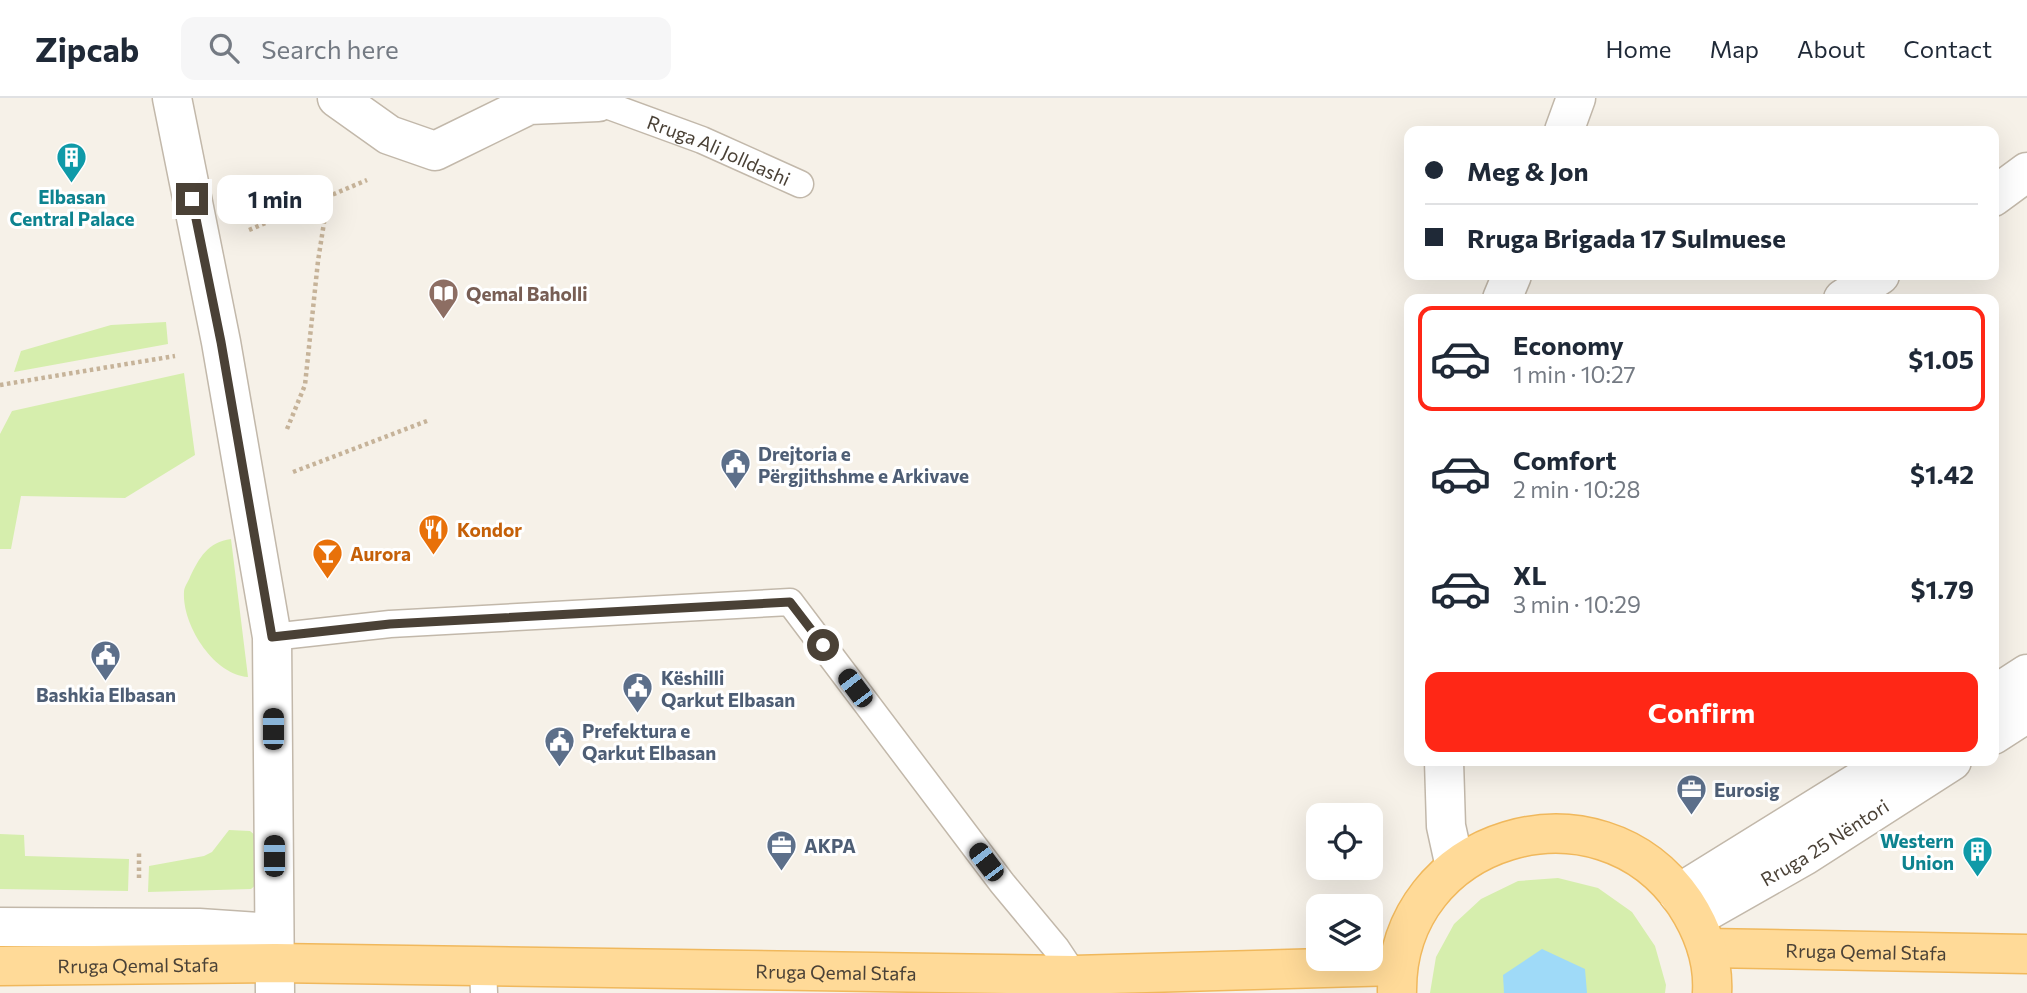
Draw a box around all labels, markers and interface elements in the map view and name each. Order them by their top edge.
search box [181,17,671,80]
text: Zipcab [35,28,139,69]
icon: search [205,29,243,67]
text: Search here [261,33,399,64]
text: Home [1606,34,1672,63]
text: Map [1710,34,1759,63]
text: About [1797,34,1865,63]
text: Contact [1903,34,1992,63]
street label: Rruga Ali Jolldashi [644,110,794,190]
building icon: Elbasan Central Palace [55,140,89,184]
text: Meg & Jon [1467,155,1589,186]
callout: 1 min [216,174,332,224]
route end [176,183,208,215]
place label: Elbasan Central Palace [9,185,135,230]
text: 1 min [248,185,302,213]
text: Rruga Brigada 17 Sulmuese [1467,222,1786,253]
library icon: Qemal Baholli [426,276,460,320]
place label: Qemal Baholli [466,282,587,305]
icon: car [1429,327,1492,390]
text: Economy [1513,329,1624,360]
text: $1.05 [1908,343,1974,374]
text: 1 min · 10:27 [1513,360,1636,388]
place label: Drejtoria e Përgjithshme e Arkivave [758,442,969,487]
icon: car [1429,442,1492,505]
text: Comfort [1513,444,1616,475]
public building icon: Drejtoria e Përgjithshme e Arkivave [718,447,752,491]
text: $1.42 [1910,458,1974,489]
text: 2 min · 10:28 [1513,475,1640,503]
restaurant icon: Kondor [417,512,451,556]
place label: Kondor [457,518,522,541]
bar icon: Aurora [310,536,344,580]
place label: Aurora [350,542,411,565]
icon: car [1429,557,1492,620]
text: XL [1513,559,1547,590]
text: $1.79 [1911,573,1974,604]
text: 3 min · 10:29 [1513,590,1641,618]
route start [807,629,839,661]
public building icon: Bashkia Elbasan [89,638,123,682]
car [834,665,877,711]
place label: Këshilli Qarkut Elbasan [661,666,795,711]
public building icon: Këshilli Qarkut Elbasan [621,671,655,715]
button: Confirm [1425,672,1978,752]
place label: Bashkia Elbasan [36,683,176,706]
car [263,708,284,750]
place label: Prefektura e Qarkut Elbasan [582,719,716,764]
public building icon: Prefektura e Qarkut Elbasan [542,724,576,768]
office icon: Eurosig [1674,772,1708,816]
place label: Eurosig [1714,778,1780,801]
street label: Rruga 25 Nëntori [1756,793,1893,890]
map controls [1306,803,1383,971]
button: locate [1306,803,1383,880]
office icon: AKPA [764,828,798,872]
place label: Western Union [1880,829,1954,874]
place label: AKPA [804,834,856,857]
building icon: Western Union [1960,834,1994,878]
car [264,835,285,877]
car [965,839,1008,885]
button: layers [1306,894,1383,971]
street label: Rruga Qemal Stafa [1785,938,1947,964]
street label: Rruga Qemal Stafa [57,952,219,977]
street label: Rruga Qemal Stafa [755,959,917,984]

